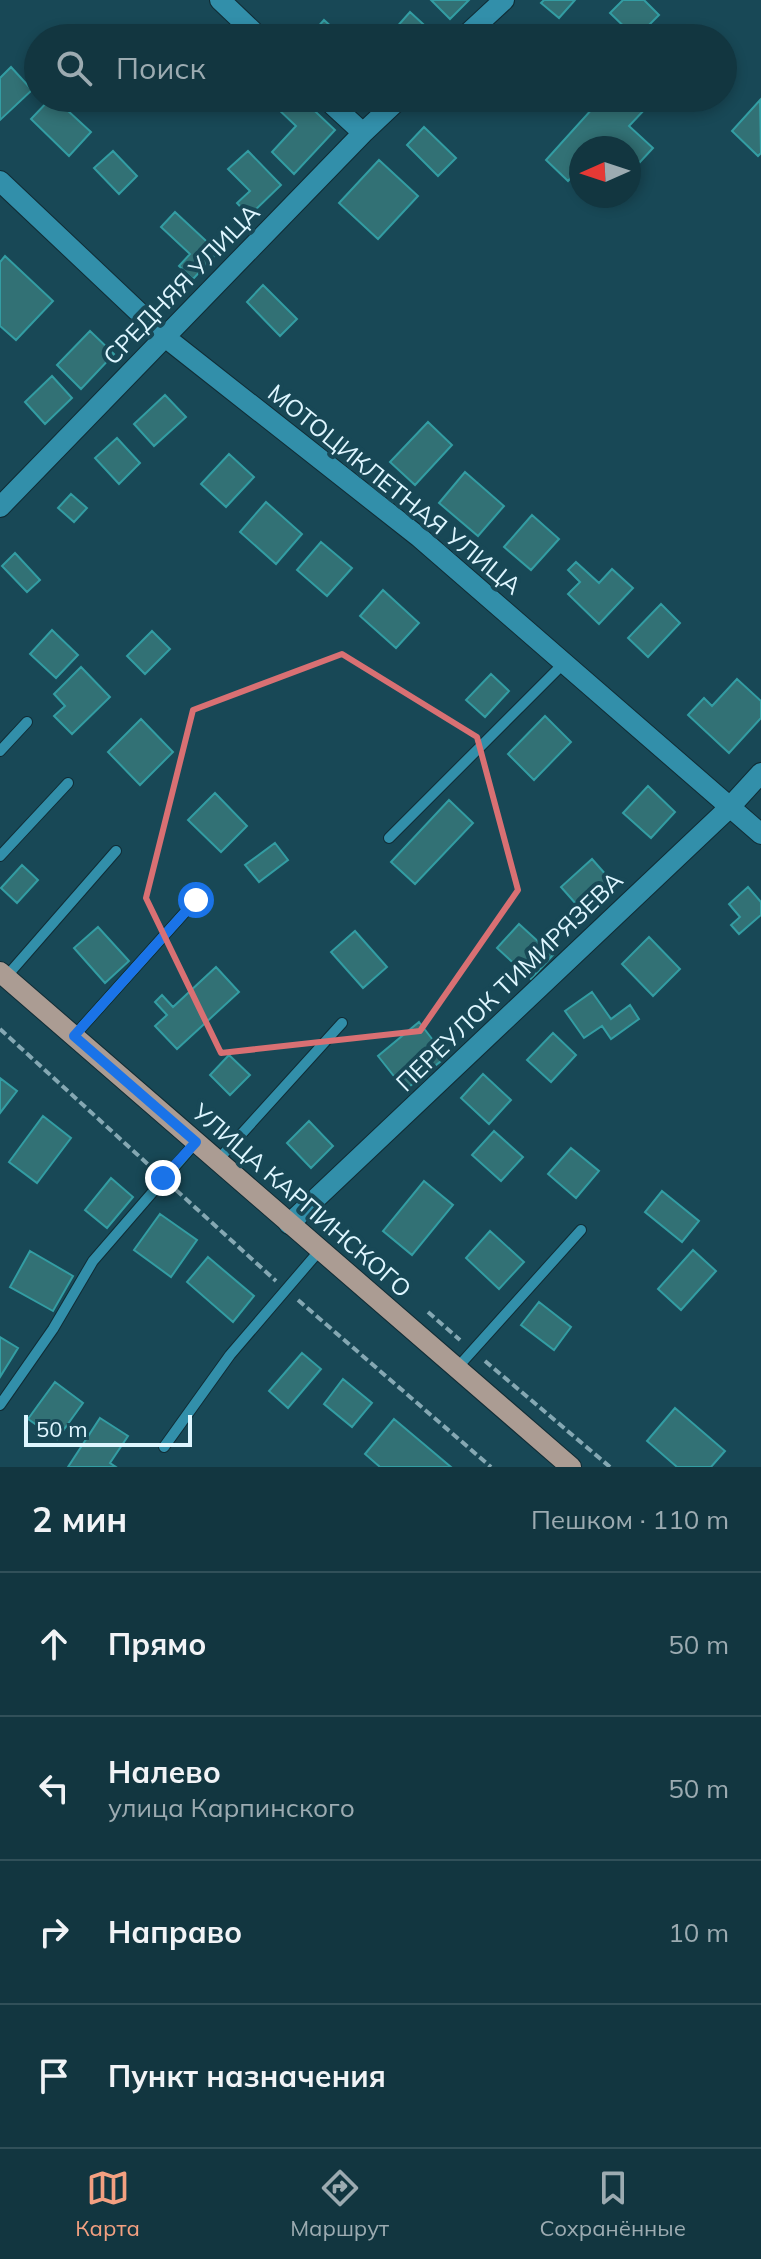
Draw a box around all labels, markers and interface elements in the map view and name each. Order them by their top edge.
search box [24,24,737,112]
icon: search [52,46,96,90]
text: Поиск [116,49,206,87]
north arrow [569,136,641,208]
street label: СРЕДНЯЯ УЛИЦА [97,197,266,371]
street label: МОТОЦИКЛЕТНАЯ УЛИЦА [262,377,528,601]
street label: ПЕРЕУЛОК ТИМИРЯЗЕВА [389,865,629,1097]
route start [178,882,214,918]
street label: УЛИЦА КАРПИНСКОГО [185,1096,418,1303]
route end [145,1160,181,1196]
scale bar [24,1411,192,1447]
text: 50 m [36,1415,87,1443]
text: 2 мин [32,1498,127,1541]
text: Пешком · 110 m [531,1503,729,1536]
icon: ahead [32,1622,76,1666]
text: Прямо [108,1625,206,1663]
text: 50 m [668,1628,729,1661]
text: Налево [108,1753,221,1791]
icon: left [32,1766,76,1810]
text: 50 m [668,1772,729,1805]
text: улица Карпинского [108,1791,355,1824]
icon: right [32,1910,76,1954]
text: Направо [108,1913,242,1951]
text: 10 m [668,1916,729,1949]
icon: arrive [32,2054,76,2098]
text: Пункт назначения [108,2057,386,2095]
tab: Карта [75,2166,140,2242]
tab: Маршрут [290,2166,389,2242]
tab: Сохранённые [539,2166,686,2242]

